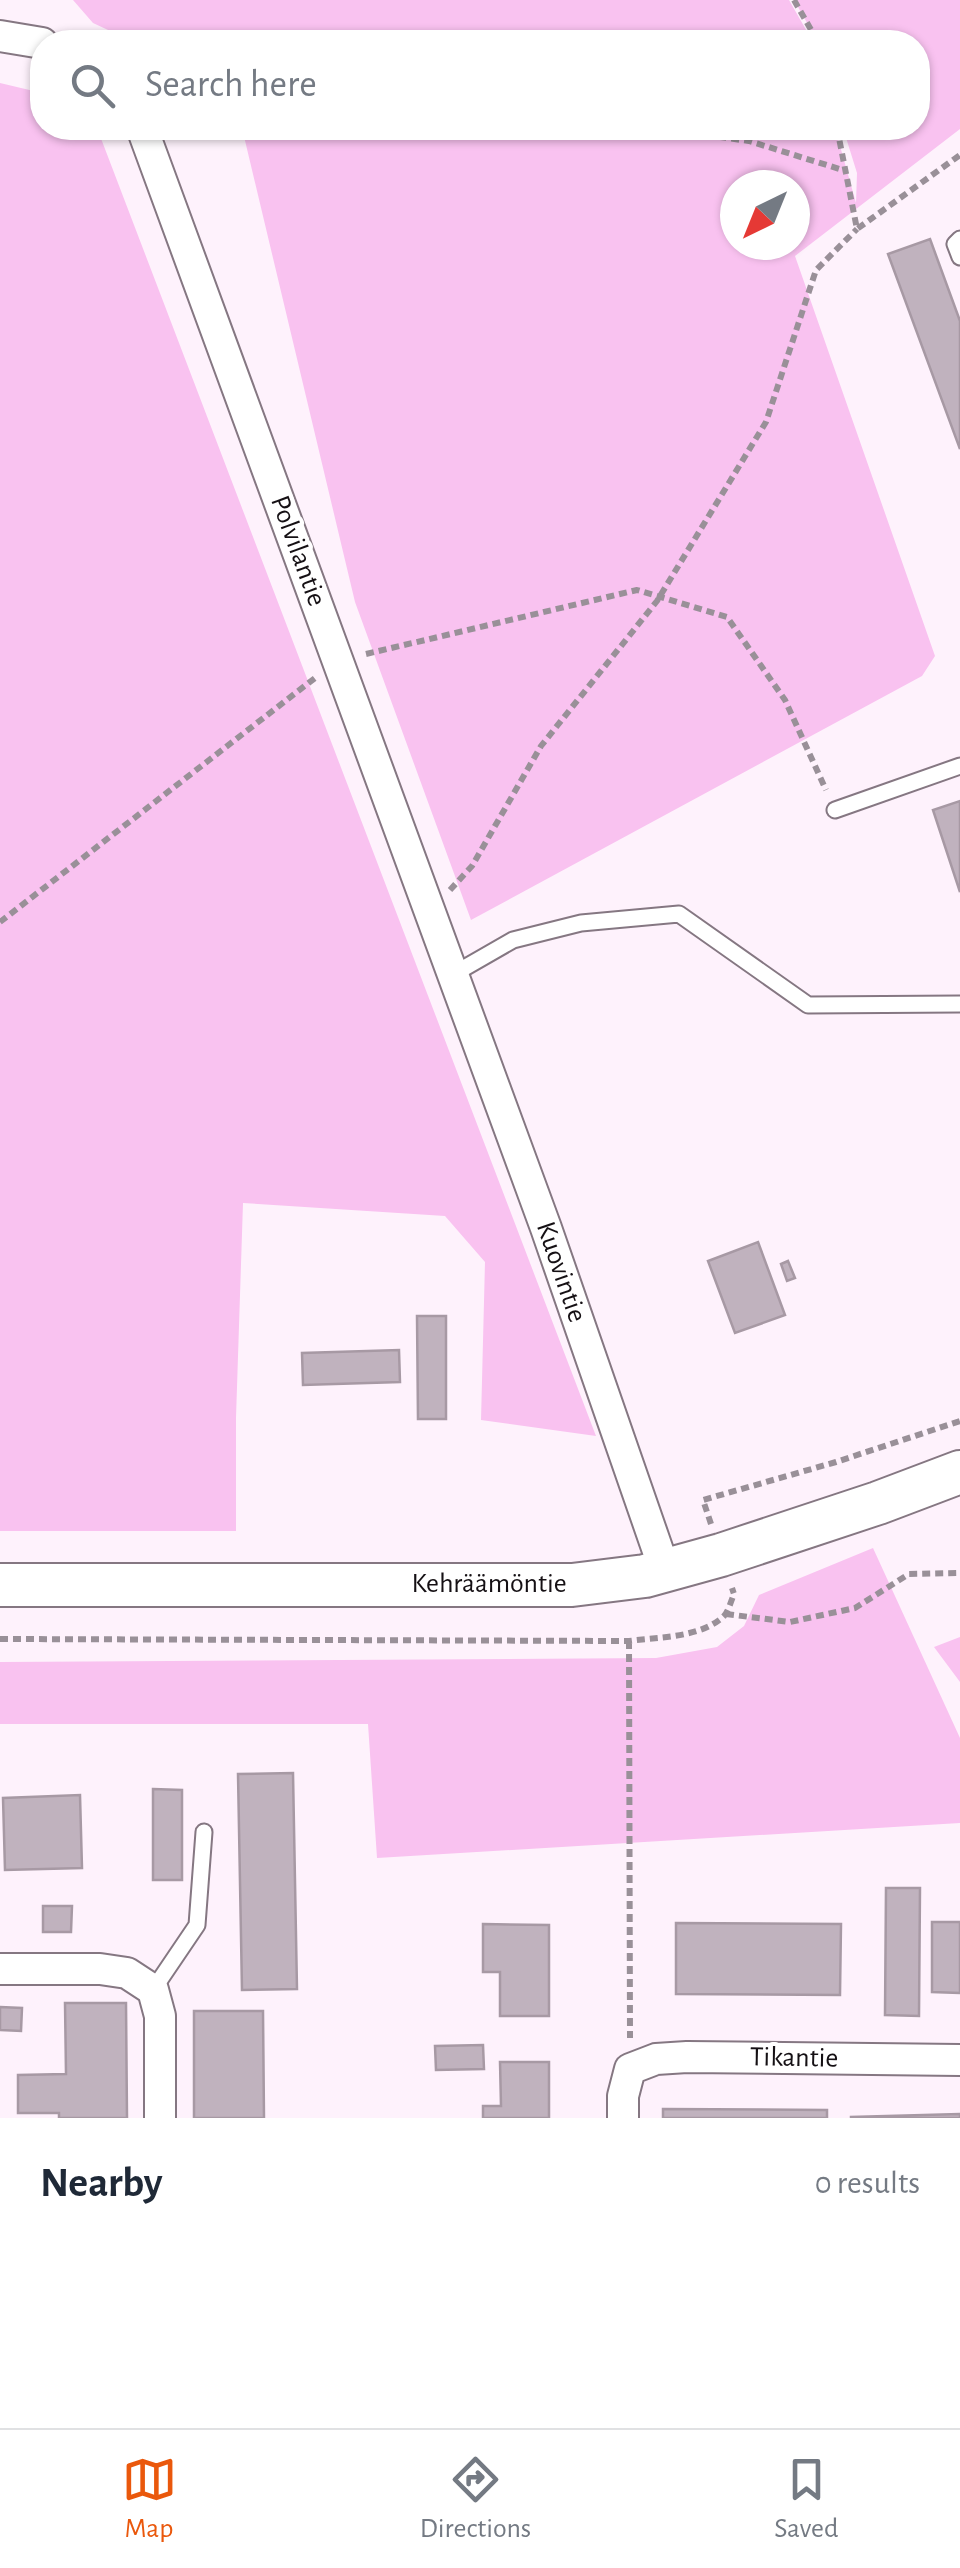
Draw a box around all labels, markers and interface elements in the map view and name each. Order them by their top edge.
search box [30,30,930,140]
icon: search [65,58,120,113]
text: Search here [145,66,317,104]
north arrow [720,170,810,260]
street label: Polvilantie [265,492,331,610]
street label: Kuovintie [531,1218,591,1326]
street label: Kehräämöntie [411,1570,567,1598]
street label: Tikantie [750,2043,838,2073]
text: Nearby [40,2162,163,2204]
text: 0 results [815,2167,920,2199]
tab: Map [122,2452,177,2546]
tab: Directions [420,2452,531,2546]
tab: Saved [774,2452,838,2546]

